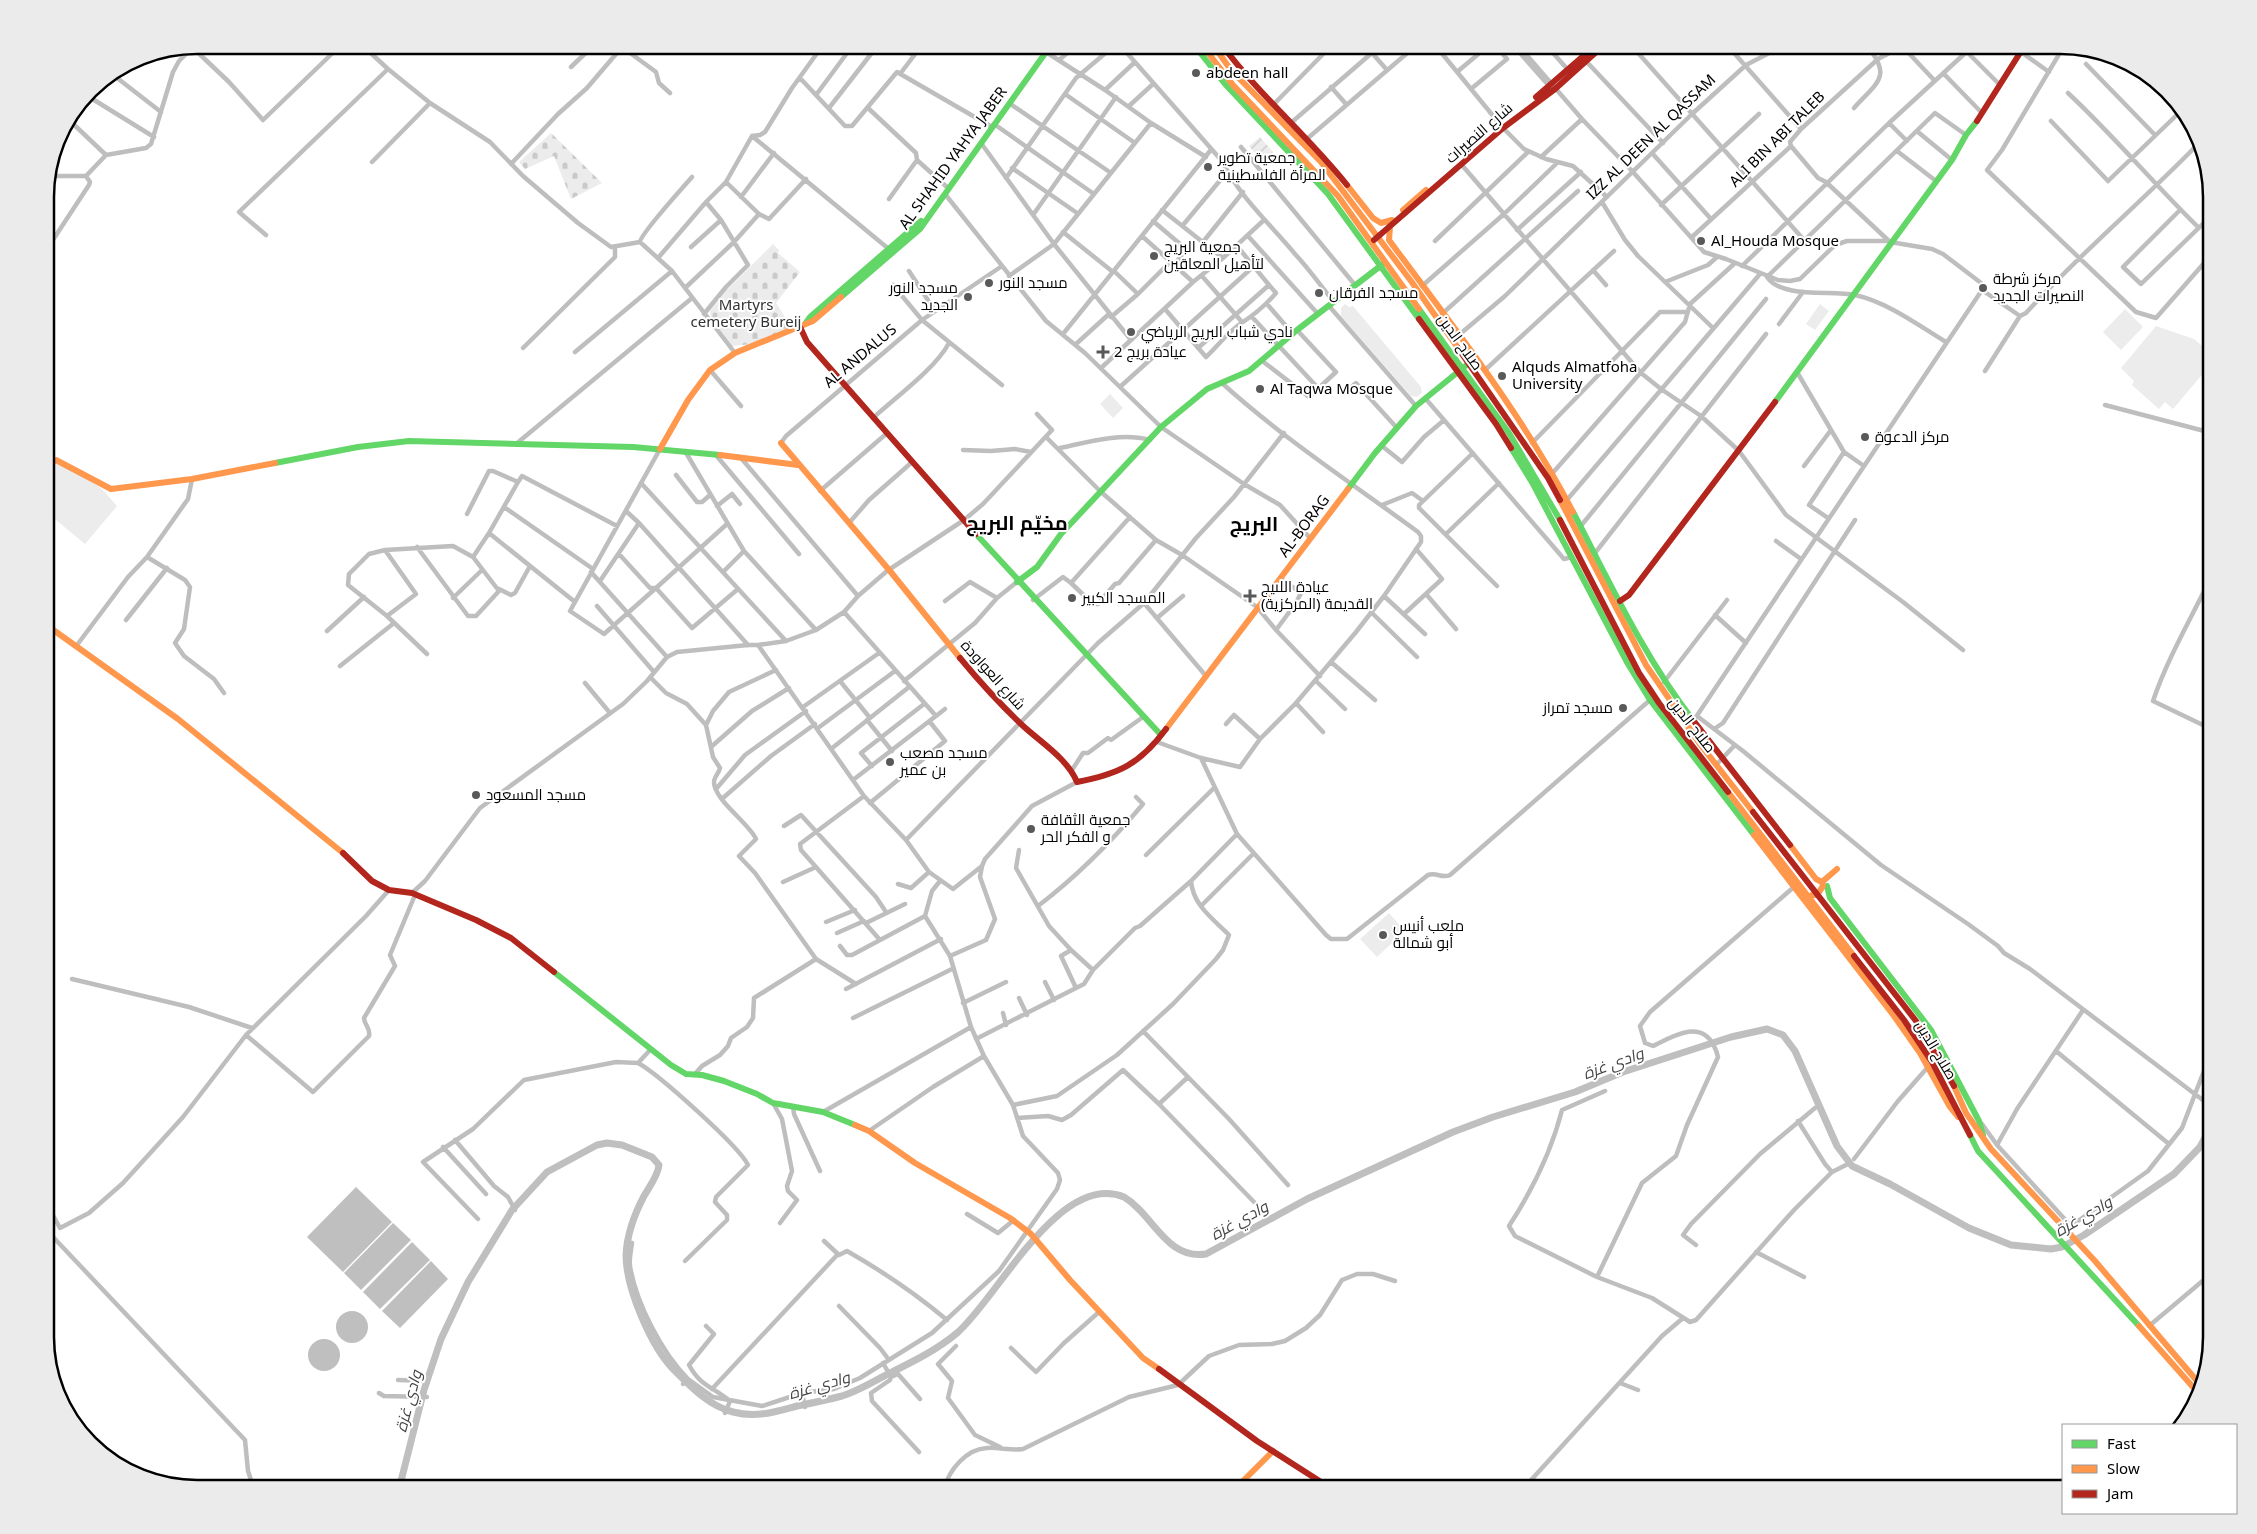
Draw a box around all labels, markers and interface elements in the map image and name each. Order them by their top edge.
place label: abdeen hall [1206,62,1288,82]
marker: abdeen hall [1190,67,1202,79]
street label: IZZ AL DEEN AL QASSAM [1581,69,1719,203]
street label: AL SHAHID YAHYA JABER [894,81,1011,233]
street label: ALI BIN ABI TALEB [1724,86,1829,191]
street label: شارع النصيرات [1440,97,1518,169]
place label: جمعية تطوير المرأة الفلسطينية [1217,147,1326,184]
marker: جمعية تطوير المرأة الفلسطينية [1202,161,1214,173]
place label: Al_Houda Mosque [1711,230,1839,250]
marker: Al_Houda Mosque [1695,235,1707,247]
place label: جمعية البريج لتأهيل المعاقين [1164,236,1264,274]
marker: جمعية البريج لتأهيل المعاقين [1148,250,1160,262]
place label: مركز شرطة النصيرات الجديد [1993,268,2084,305]
place label: مسجد النور [998,272,1068,292]
place label: مسجد النور الجديد [888,277,958,314]
marker: مسجد النور [983,277,995,289]
place label: مسجد الفرقان [1329,282,1418,303]
marker: مركز شرطة النصيرات الجديد [1977,282,1989,294]
marker: مسجد الفرقان [1313,287,1325,299]
marker: مسجد النور الجديد [962,291,974,303]
park label: Martyrs cemetery Bureij [691,294,801,331]
street label: صلاح الدين [1432,309,1488,375]
street label: AL ANDALUS [819,319,900,392]
place label: نادي شباب البريج الرياضي [1141,321,1293,344]
marker: نادي شباب البريج الرياضي [1125,326,1137,338]
place label: عيادة بريج 2 [1114,341,1187,363]
marker: عيادة بريج 2 [1096,345,1110,359]
place label: Alquds Almatfoha University [1512,356,1638,393]
marker: Alquds Almatfoha University [1496,370,1508,382]
place label: Al Taqwa Mosque [1270,378,1393,398]
marker: Al Taqwa Mosque [1254,383,1266,395]
place label: مركز الدعوة [1875,426,1949,446]
marker: مركز الدعوة [1859,431,1871,443]
street label: AL-BORAG [1273,490,1333,561]
district label: مخيّم البريج [966,509,1068,537]
district label: البريج [1230,510,1278,538]
place label: عيادة اللىيج القديمة (المركزية) [1261,576,1373,613]
place label: المسجد الكبير [1081,587,1166,607]
marker: عيادة اللىيج القديمة (المركزية) [1243,589,1257,603]
marker: المسجد الكبير [1066,592,1078,604]
street label: شارع العواودة [956,635,1030,715]
street label: صلاح الدين [1663,692,1721,758]
place label: مسجد تمراز [1542,697,1613,717]
marker: مسجد تمراز [1617,702,1629,714]
place label: مسجد مصعب بن عمير [899,742,988,780]
marker: مسجد مصعب بن عمير [884,756,896,768]
place label: مسجد المسعود [486,784,586,804]
marker: مسجد المسعود [470,789,482,801]
place label: جمعية الثقافة و الفكر الحر [1040,809,1130,846]
marker: جمعية الثقافة و الفكر الحر [1025,823,1037,835]
place label: ملعب أنيس أبو شمالة [1393,915,1464,952]
marker: ملعب أنيس أبو شمالة [1377,929,1389,941]
street label: صلاح الدين [1910,1016,1962,1084]
water label: وادي غزة [1580,1041,1648,1086]
water label: وادي غزة [2050,1190,2118,1243]
water label: وادي غزة [1206,1195,1274,1247]
water label: وادي غزة [786,1365,854,1406]
water label: وادي غزة [389,1367,429,1435]
legend [2062,1424,2237,1514]
text: Fast [2107,1433,2136,1453]
text: Slow [2107,1458,2140,1478]
text: Jam [2105,1483,2134,1503]

